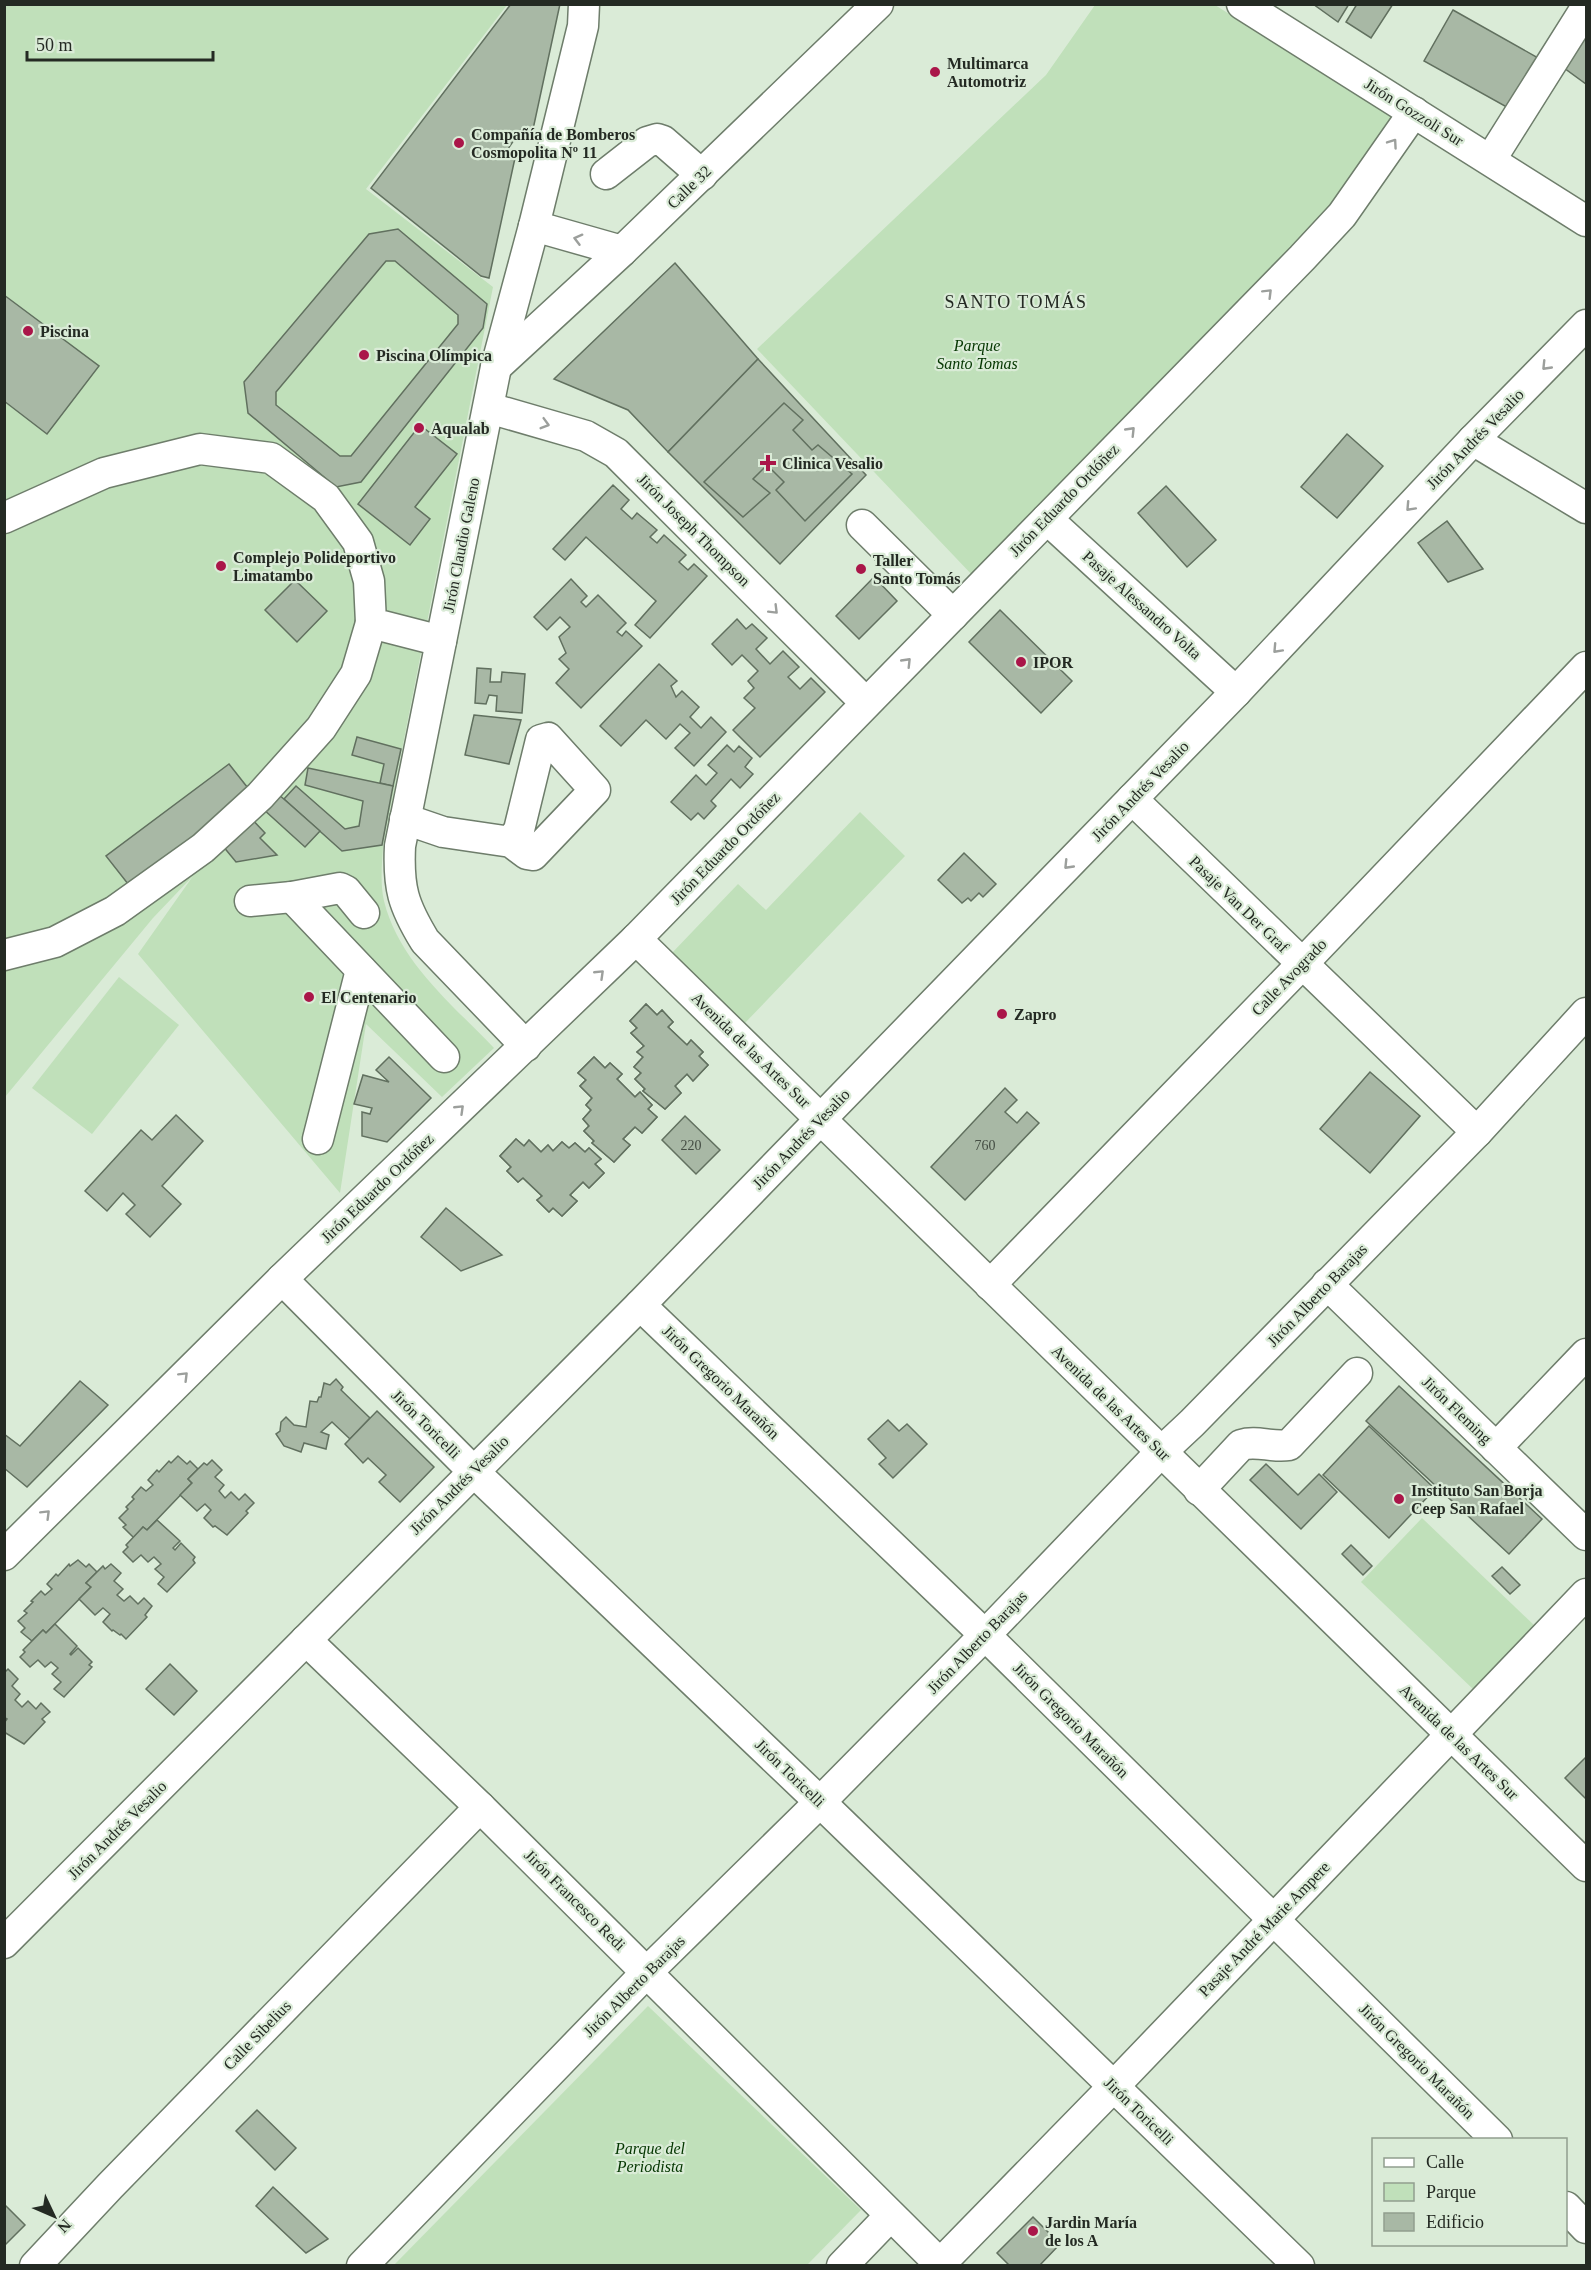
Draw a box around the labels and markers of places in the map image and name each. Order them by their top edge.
place label: Multimarca Automotriz [947,55,1028,90]
marker: Multimarca Automotriz [928,65,942,79]
place label: Compañía de Bomberos Cosmopolita Nº 11 [471,126,635,162]
marker: Compañía de Bomberos Cosmopolita Nº 11 [452,136,466,150]
place label: Piscina [40,323,89,340]
marker: Piscina [21,324,35,338]
place label: Piscina Olímpica [376,347,492,365]
marker: Piscina Olímpica [357,348,371,362]
place label: Aqualab [431,420,490,438]
marker: Aqualab [412,421,426,435]
marker: Clinica Vesalio [759,454,777,472]
place label: Clinica Vesalio [782,455,883,472]
place label: Complejo Polideportivo Limatambo [233,549,396,584]
place label: Taller Santo Tomás [873,552,961,587]
marker: Complejo Polideportivo Limatambo [214,559,228,573]
marker: Taller Santo Tomás [854,562,868,576]
place label: IPOR [1033,654,1073,671]
marker: IPOR [1014,655,1028,669]
place label: El Centenario [321,989,417,1006]
marker: El Centenario [302,990,316,1004]
place label: Zapro [1014,1006,1056,1024]
marker: Zapro [995,1007,1009,1021]
place label: Instituto San Borja Ceep San Rafael [1411,1482,1543,1518]
marker: Instituto San Borja Ceep San Rafael [1392,1492,1406,1506]
place label: Jardin María de los A [1045,2214,1137,2249]
marker: Jardin María de los A [1026,2224,1040,2238]

